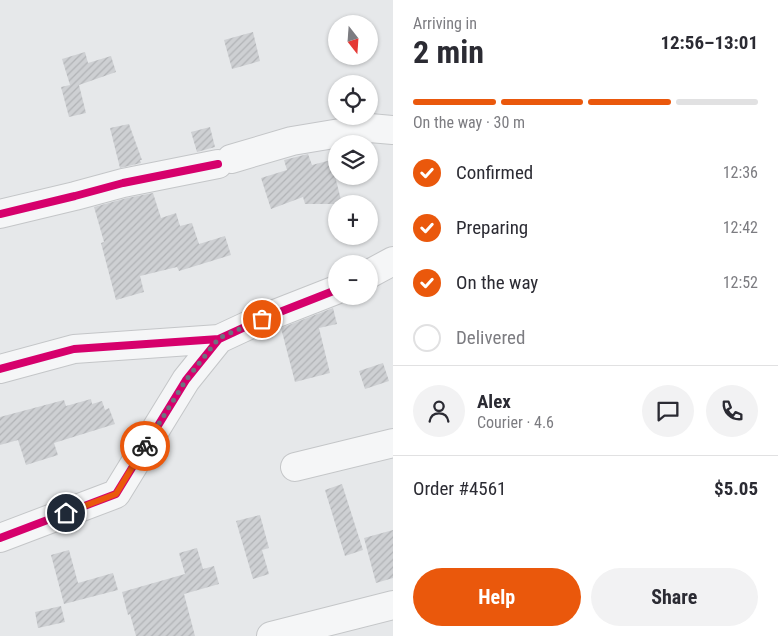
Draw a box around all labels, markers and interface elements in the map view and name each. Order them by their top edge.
text: Arriving in [413,14,477,33]
north arrow [328,15,378,65]
map controls [328,15,378,305]
text: 12:56–13:01 [660,31,758,54]
text: 2 min [413,33,484,71]
button: locate [328,75,378,125]
text: On the way · 30 m [413,113,525,132]
button: layers [328,135,378,185]
icon: check [413,159,441,187]
text: Confirmed [456,161,533,184]
text: 12:36 [723,163,758,182]
button: + [328,195,378,245]
icon: check [413,214,441,242]
text: Preparing [456,216,528,239]
text: 12:42 [723,218,758,237]
button: − [328,255,378,305]
icon: check [413,269,441,297]
text: On the way [456,271,538,294]
text: 12:52 [723,273,758,292]
pin [241,298,283,340]
icon: bag [248,305,276,333]
text: Delivered [456,326,525,349]
button: person [413,385,465,437]
button: chat [642,385,694,437]
button: phone [706,385,758,437]
text: Alex [477,390,511,413]
text: Courier · 4.6 [477,413,554,432]
courier [120,421,170,471]
icon: bike [131,432,159,460]
text: Order #4561 [413,477,506,500]
text: $5.05 [714,477,758,500]
pin [45,492,87,534]
icon: home [52,499,80,527]
button: Help [413,568,581,626]
button: Share [591,568,758,626]

